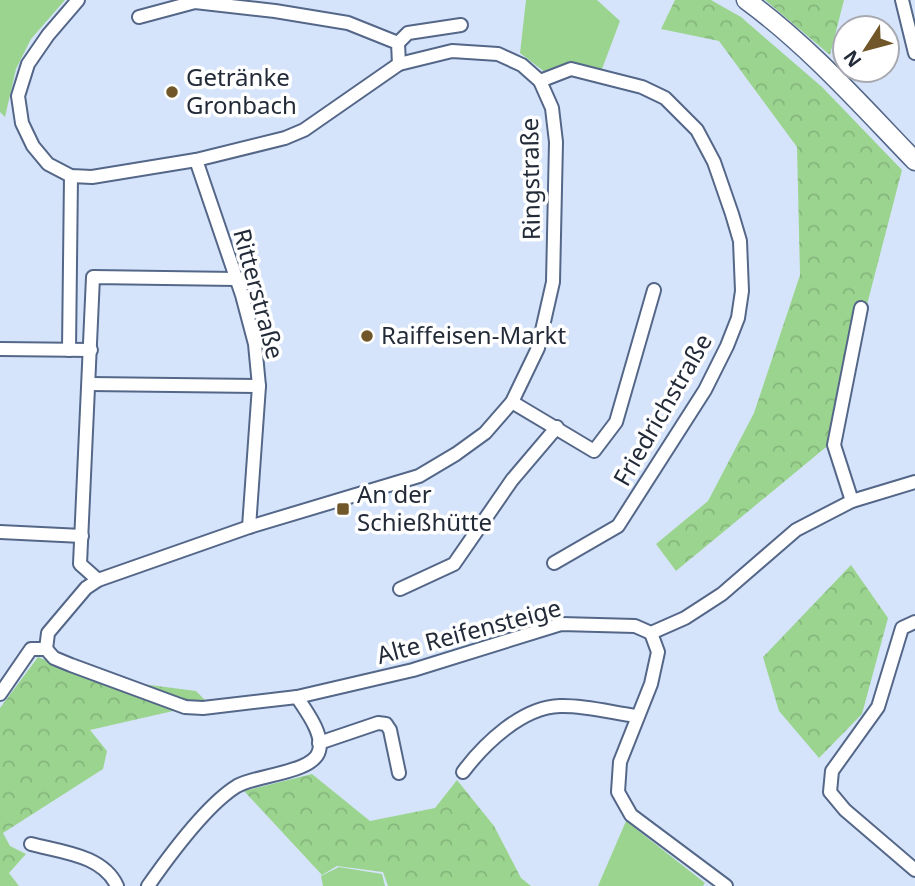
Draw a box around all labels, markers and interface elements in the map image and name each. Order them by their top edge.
north arrow [831,14,901,84]
text: N [837,45,867,73]
place label: Getränke Gronbach [186,60,297,121]
marker: Getränke Gronbach [164,84,180,100]
street label: Ringstraße [512,118,547,241]
street label: Ritterstraße [226,225,293,362]
place label: Raiffeisen-Markt [381,318,566,351]
street label: Friedrichstraße [605,327,719,492]
marker: Raiffeisen-Markt [359,328,375,344]
place label: An der Schießhütte [357,477,492,538]
marker: An der Schießhütte [335,501,351,517]
street label: Alte Reifensteige [373,590,564,671]

